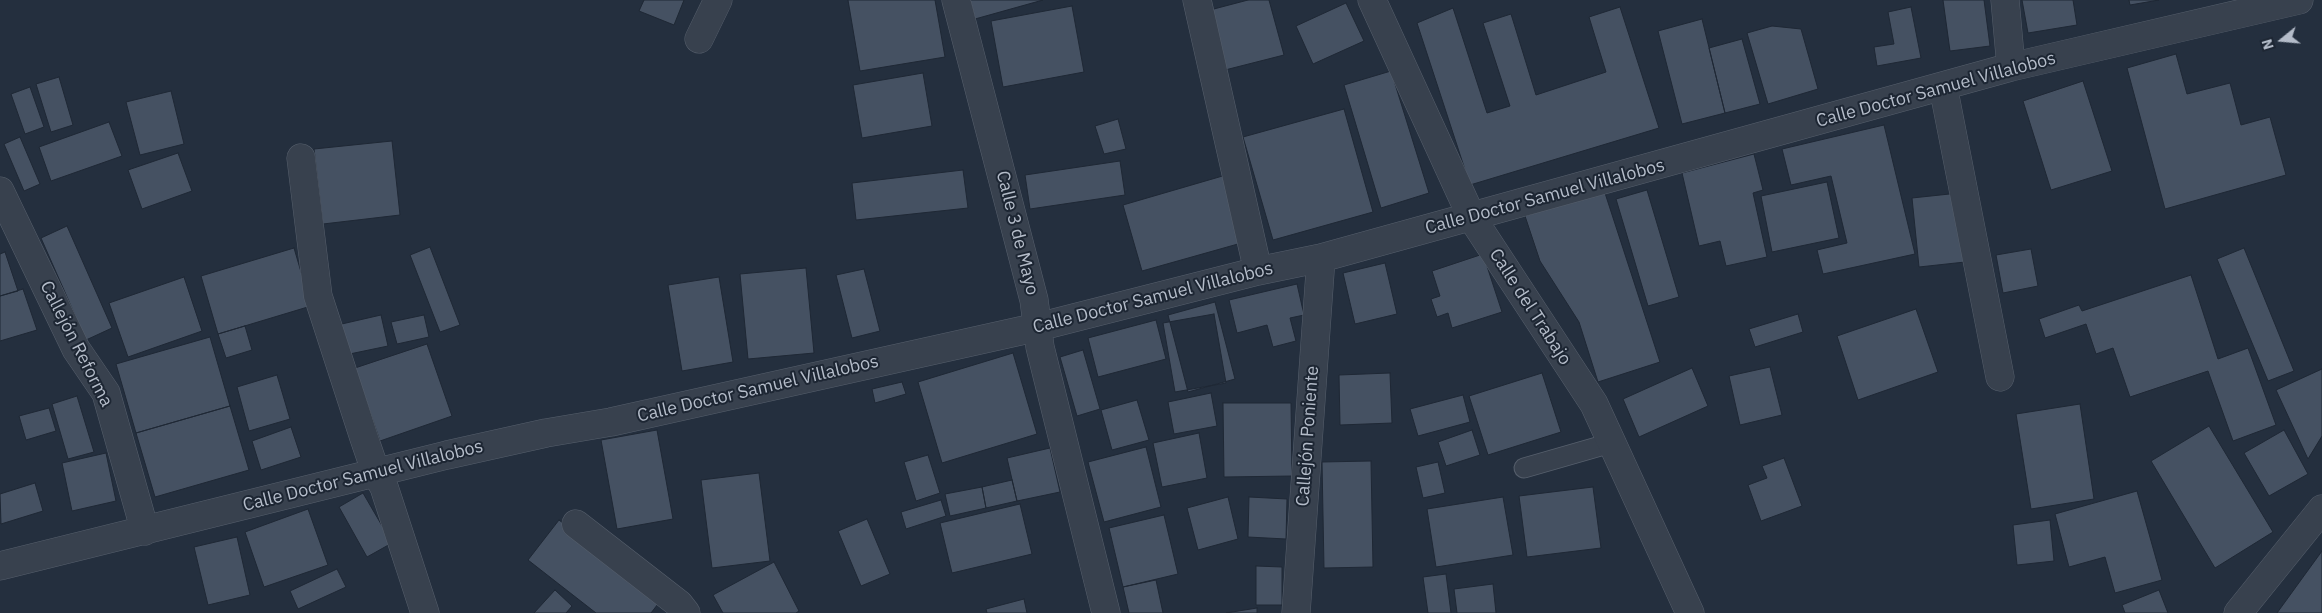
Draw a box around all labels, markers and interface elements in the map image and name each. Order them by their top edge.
north arrow [2257,15,2307,65]
text: N [2258,37,2278,52]
street label: Calle Doctor Samuel Villalobos [1814,48,2058,132]
street label: Calle Doctor Samuel Villalobos [1423,155,1667,239]
street label: Calle 3 de Mayo [991,169,1043,297]
street label: Calle del Trabajo [1484,245,1576,369]
street label: Calle Doctor Samuel Villalobos [1031,258,1275,338]
street label: Callejón Reforma [35,277,117,411]
street label: Calle Doctor Samuel Villalobos [635,351,881,427]
street label: Callejón Poniente [1292,365,1324,507]
street label: Calle Doctor Samuel Villalobos [241,436,485,516]

